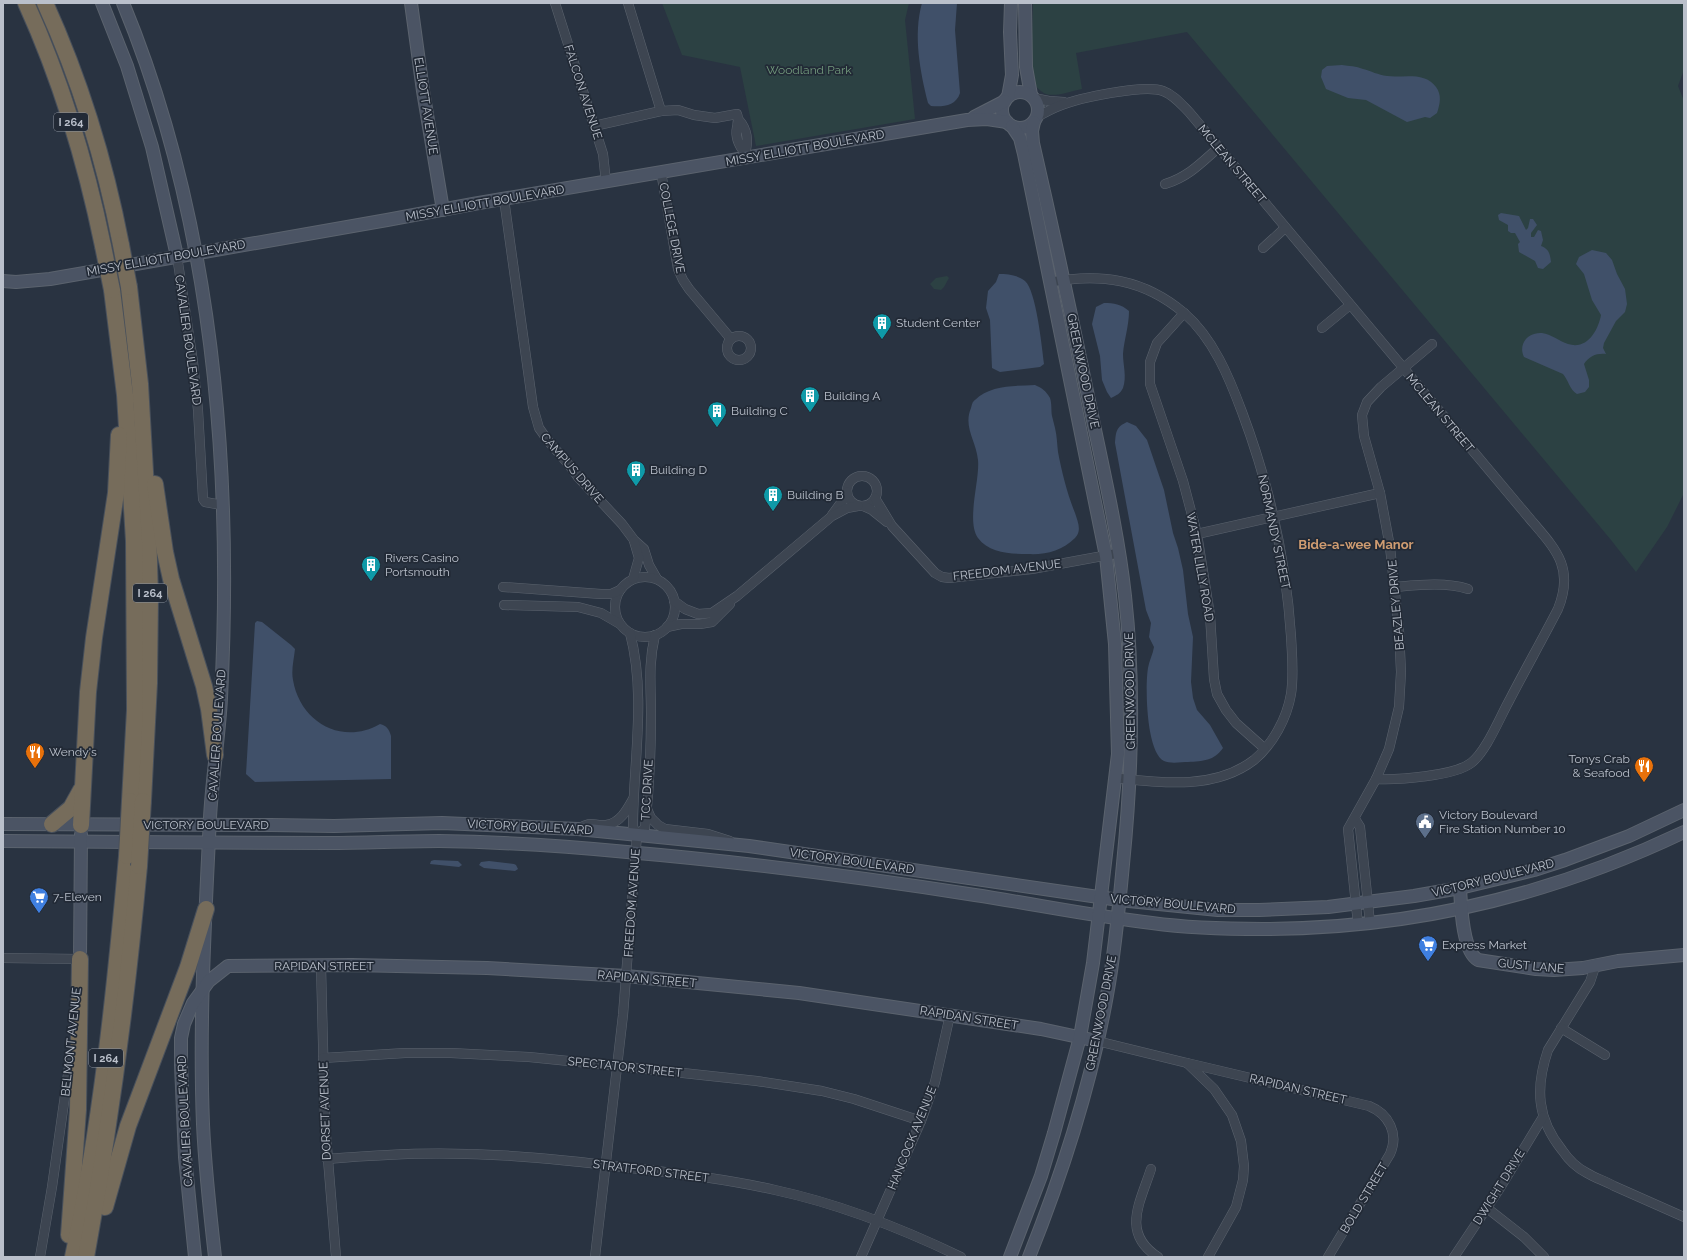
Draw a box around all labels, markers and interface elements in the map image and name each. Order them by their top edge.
street label: FALCON AVENUE [561,43,605,141]
street label: ELLIOTT AVENUE [411,56,441,156]
park label: Woodland Park [766,63,852,77]
road number: I 264 [54,113,88,131]
street label: MCLEAN STREET [1195,122,1269,206]
street label: MISSY ELLIOTT BOULEVARD [725,127,886,169]
street label: COLLEGE DRIVE [656,181,688,275]
street label: MISSY ELLIOTT BOULEVARD [405,182,566,224]
street label: MISSY ELLIOTT BOULEVARD [86,237,247,279]
street label: CAVALIER BOULEVARD [172,274,204,407]
building icon: Student Center [871,312,893,340]
street label: GREENWOOD DRIVE [1064,312,1102,430]
place label: Student Center [896,316,981,330]
street label: MCLEAN STREET [1403,371,1477,455]
building icon: Building A [799,385,821,413]
place label: Building A [824,389,880,403]
building icon: Building C [706,400,728,428]
place label: Building C [731,404,788,418]
street label: CAMPUS DRIVE [538,430,606,506]
building icon: Building D [625,459,647,487]
place label: Building D [650,463,708,477]
street label: NORMANDY STREET [1255,473,1293,591]
building icon: Building B [762,484,784,512]
place label: Building B [787,488,844,502]
street label: WATER LILLY ROAD [1183,511,1217,623]
district label: Bide-a-wee Manor [1298,537,1414,552]
place label: Rivers Casino Portsmouth [385,551,459,579]
building icon: Rivers Casino Portsmouth [360,554,382,582]
street label: FREEDOM AVENUE [952,556,1062,584]
street label: BEAZLEY DRIVE [1385,559,1407,651]
road number: I 264 [133,584,167,602]
street label: GREENWOOD DRIVE [1122,632,1138,750]
street label: CAVALIER BOULEVARD [205,668,229,801]
restaurant icon: Wendy's [24,741,46,769]
place label: Wendy's [49,745,97,759]
place label: Tonys Crab & Seafood [1568,752,1630,780]
restaurant icon: Tonys Crab & Seafood [1633,755,1655,783]
street label: TCC DRIVE [638,759,656,821]
place label: Victory Boulevard Fire Station Number 10 [1439,808,1566,836]
public building icon: Victory Boulevard Fire Station Number 10 [1414,811,1436,839]
street label: VICTORY BOULEVARD [467,817,594,837]
street label: VICTORY BOULEVARD [143,818,269,832]
street label: VICTORY BOULEVARD [789,845,916,877]
street label: FREEDOM AVENUE [621,848,643,958]
street label: VICTORY BOULEVARD [1430,856,1556,900]
supermarket icon: 7-Eleven [28,886,50,914]
place label: 7-Eleven [53,890,102,904]
street label: VICTORY BOULEVARD [1110,892,1237,916]
supermarket icon: Express Market [1417,934,1439,962]
place label: Express Market [1442,938,1527,952]
street label: GREENWOOD DRIVE [1083,954,1119,1072]
street label: GUST LANE [1497,956,1565,976]
street label: RAPIDAN STREET [274,959,374,973]
street label: RAPIDAN STREET [597,968,698,990]
street label: BELMONT AVENUE [58,987,84,1097]
street label: RAPIDAN STREET [919,1003,1020,1033]
road number: I 264 [89,1049,123,1067]
street label: SPECTATOR STREET [567,1054,684,1080]
street label: CAVALIER BOULEVARD [175,1055,195,1187]
street label: DORSET AVENUE [316,1062,334,1160]
street label: RAPIDAN STREET [1248,1071,1349,1107]
street label: HANCOCK AVENUE [885,1084,939,1192]
street label: DWIGHT DRIVE [1470,1147,1528,1227]
street label: STRATFORD STREET [592,1157,710,1185]
street label: BOLD STREET [1337,1160,1391,1236]

